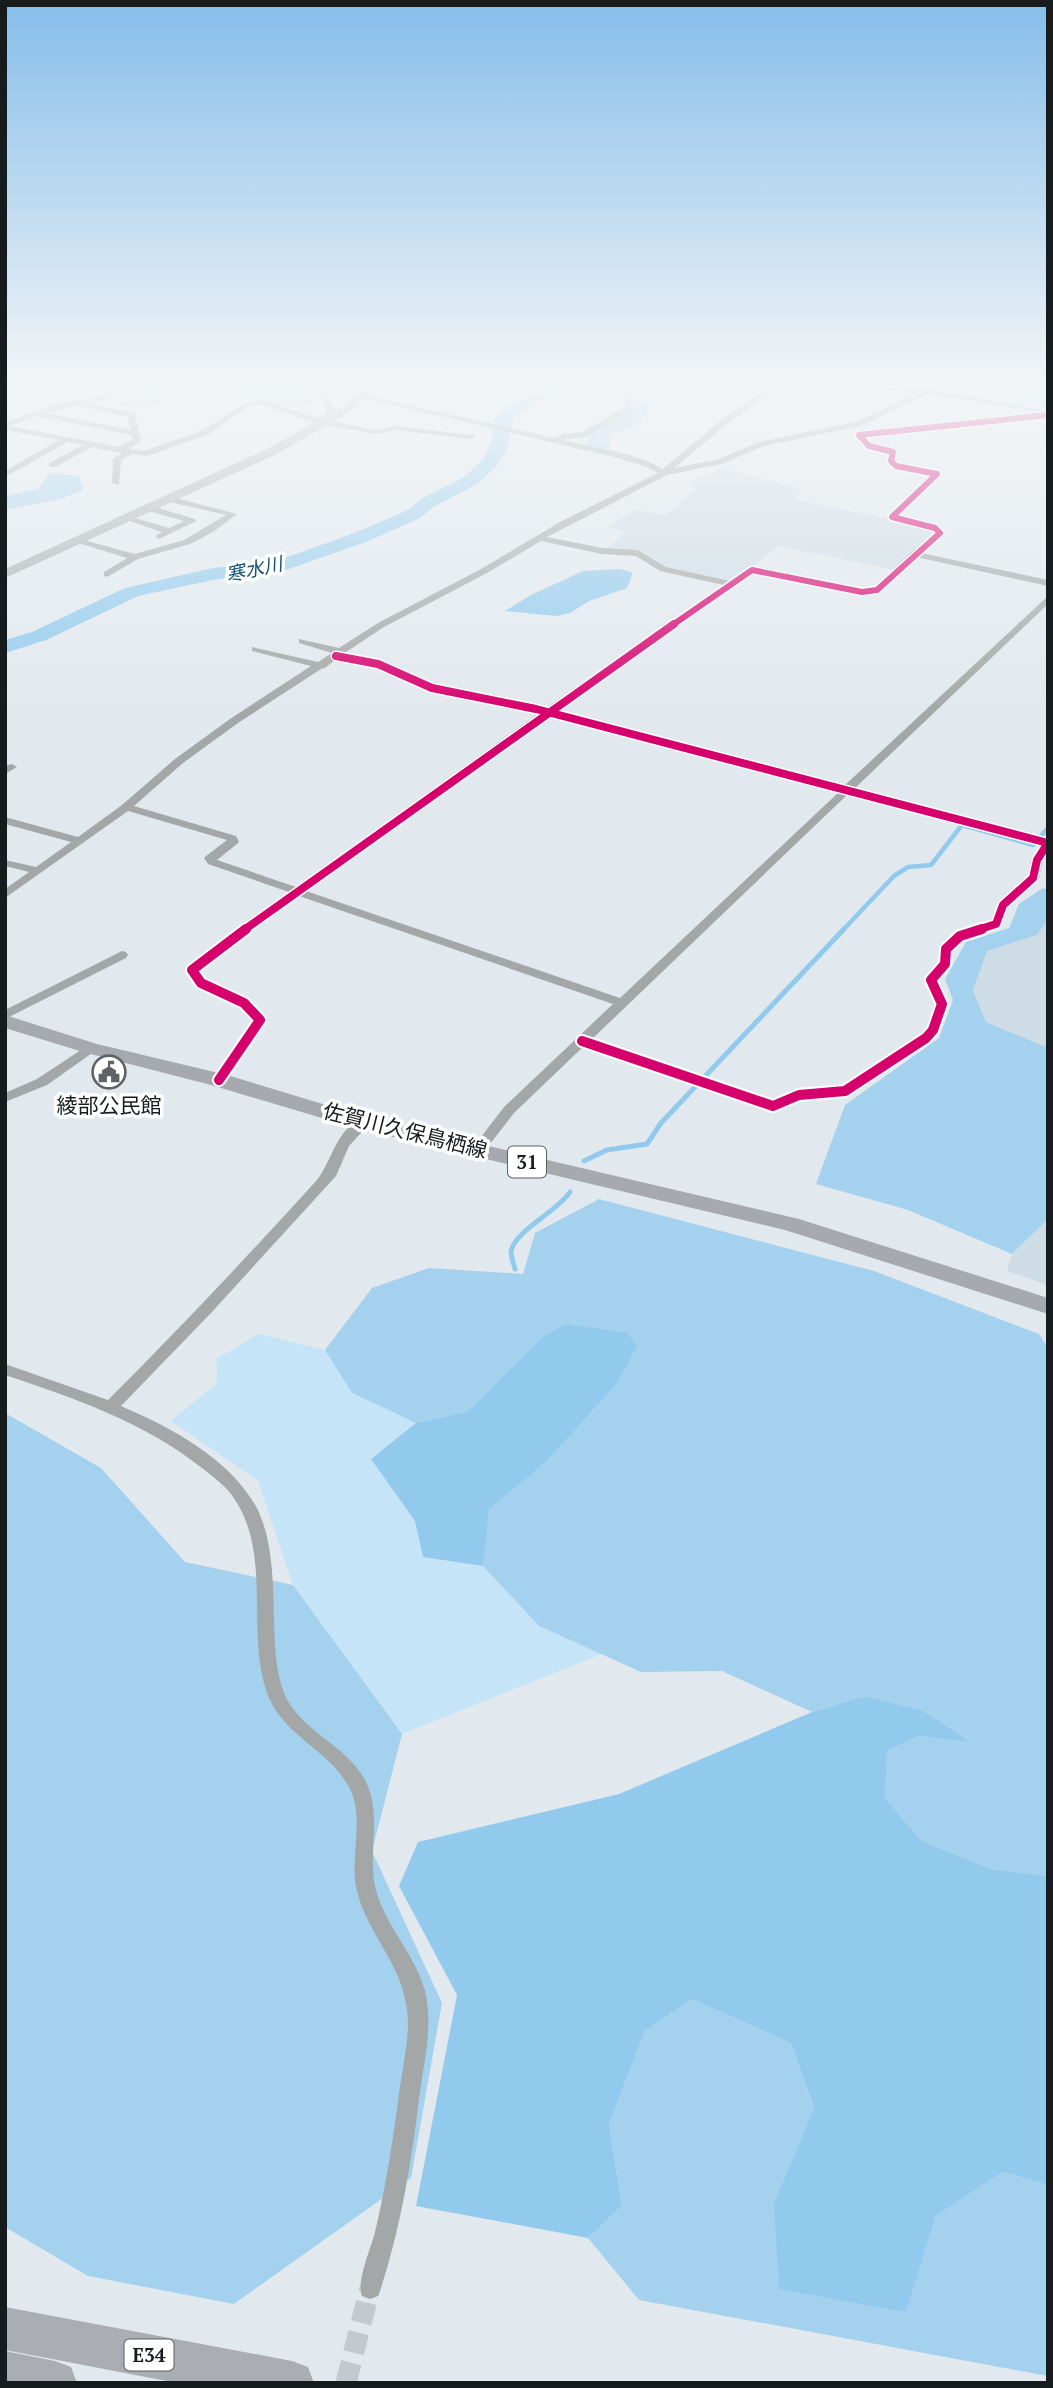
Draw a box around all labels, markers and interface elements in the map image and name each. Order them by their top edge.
water label: 寒水川 [223,550,286,587]
public building icon: 綾部公民館 [90,1053,128,1091]
place label: 綾部公民館 [57,1091,162,1119]
street label: 佐賀川久保鳥栖線 [320,1096,490,1164]
road number: 31 [508,1146,546,1178]
road number: E34 [124,2340,174,2370]

